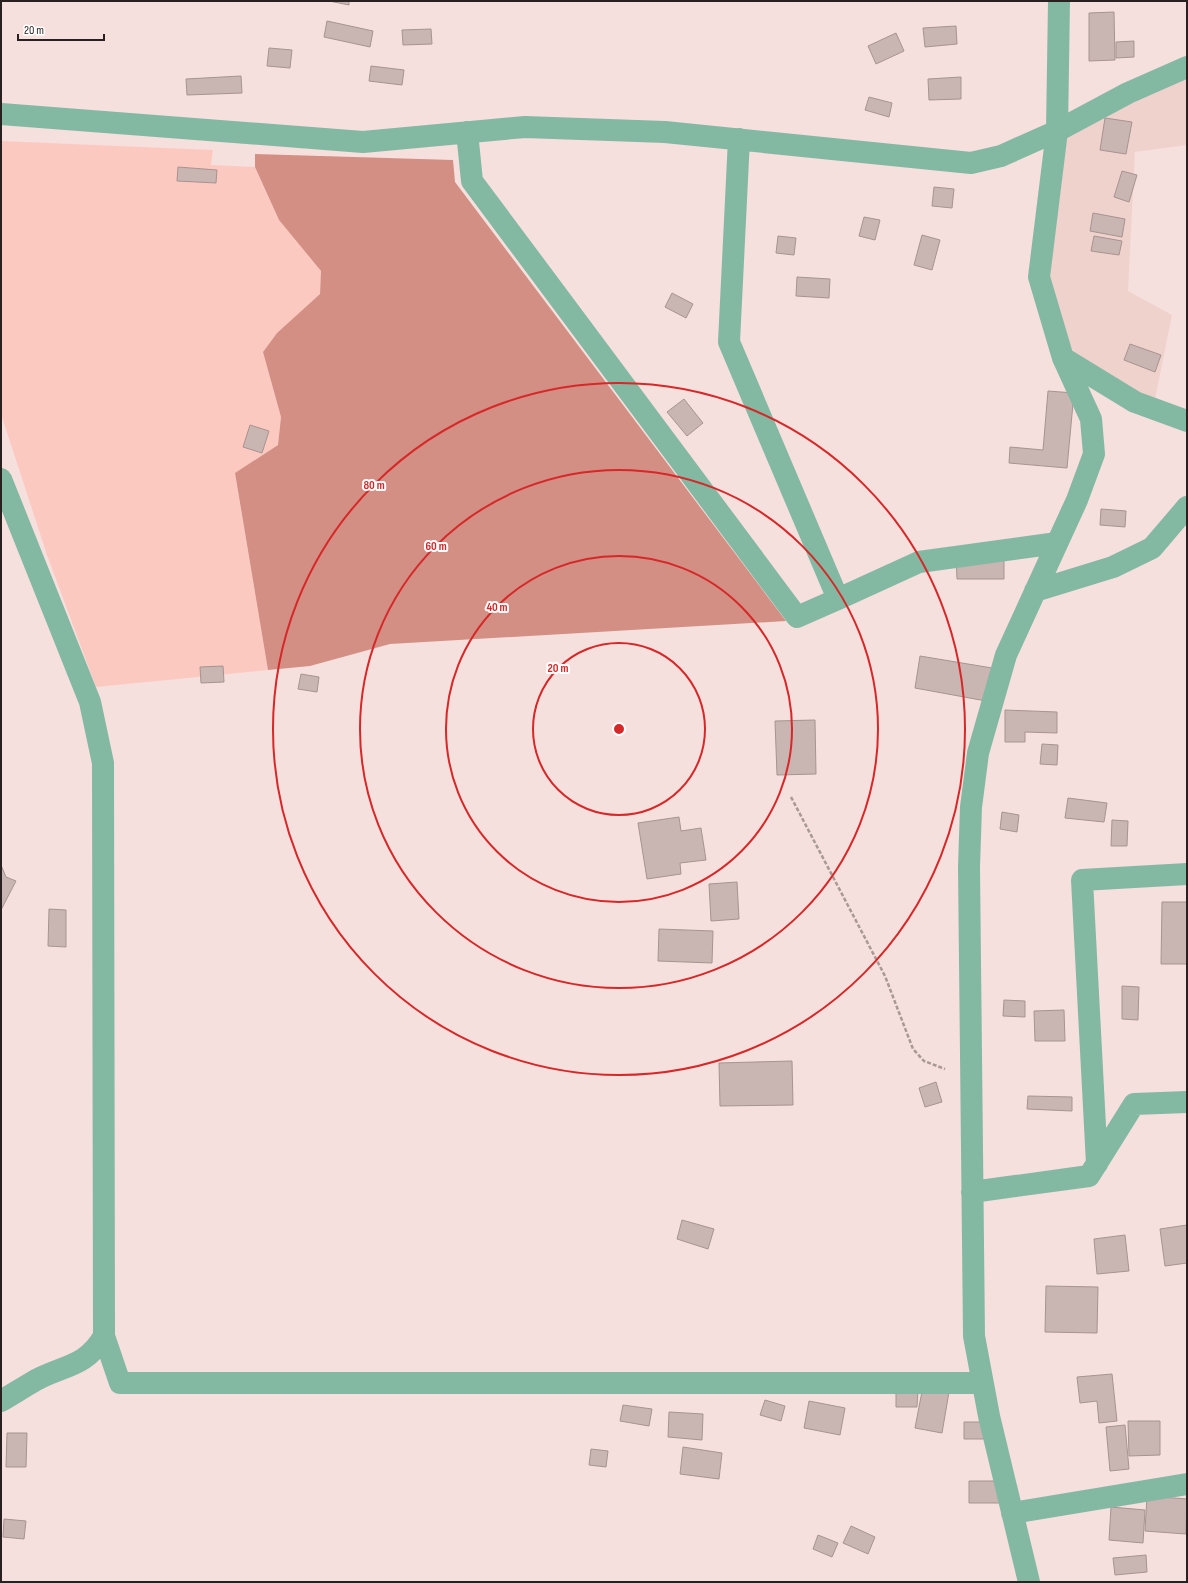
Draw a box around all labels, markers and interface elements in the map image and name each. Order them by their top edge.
scale bar [18,16,104,42]
text: 20 m [24,23,44,38]
text: 80 m [363,478,385,493]
text: 60 m [425,539,447,554]
text: 40 m [486,600,508,615]
text: 20 m [548,661,568,676]
centre of rings [612,722,626,736]

